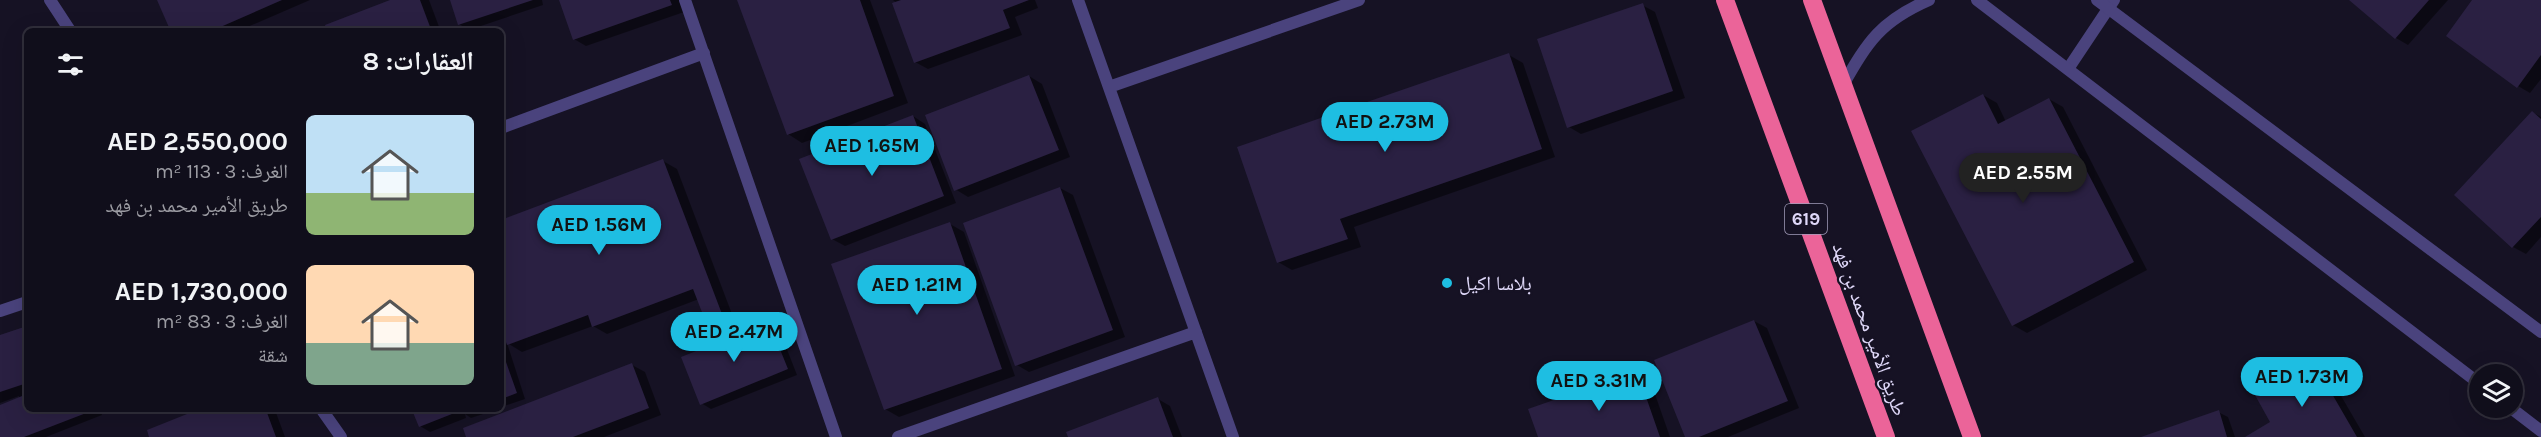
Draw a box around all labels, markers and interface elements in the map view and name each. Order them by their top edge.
text: العقارات: 8 [363,46,474,77]
icon: filters [54,48,87,81]
pin: AED 2.73M [1316,102,1454,153]
text: AED 2.73M [1335,110,1435,133]
text: AED 2,550,000 [107,126,288,157]
pin: AED 1.65M [803,126,941,177]
text: AED 1.65M [824,134,920,157]
icon: home [354,139,426,211]
pin: AED 2.55M [1954,153,2092,204]
text: الغرف: 3 · 113 m² [155,160,288,183]
text: AED 2.55M [1973,161,2073,184]
text: طريق الأمير محمد بن فهد [106,194,288,217]
road number: 619 [1785,204,1827,234]
pin: AED 1.56M [530,205,668,256]
text: AED 1.56M [551,213,647,236]
street label: طريق الأمير محمد بن فهد [1828,240,1912,419]
pin: AED 1.21M [848,265,986,316]
place label: بلاسا اكيل [1459,272,1532,295]
text: AED 1.21M [871,273,963,296]
text: AED 1,730,000 [115,276,288,307]
marker: بلاسا اكيل [1440,276,1454,290]
icon: home [354,289,426,361]
text: الغرف: 3 · 83 m² [156,310,288,333]
pin: AED 2.47M [665,312,803,363]
text: AED 2.47M [685,320,783,343]
text: شقة [258,344,288,367]
pin: AED 1.73M [2233,357,2371,408]
pin: AED 3.31M [1530,361,1668,412]
map controls [2469,364,2523,418]
button: layers [2469,364,2523,418]
text: AED 1.73M [2255,365,2349,388]
text: AED 3.31M [1551,369,1647,392]

